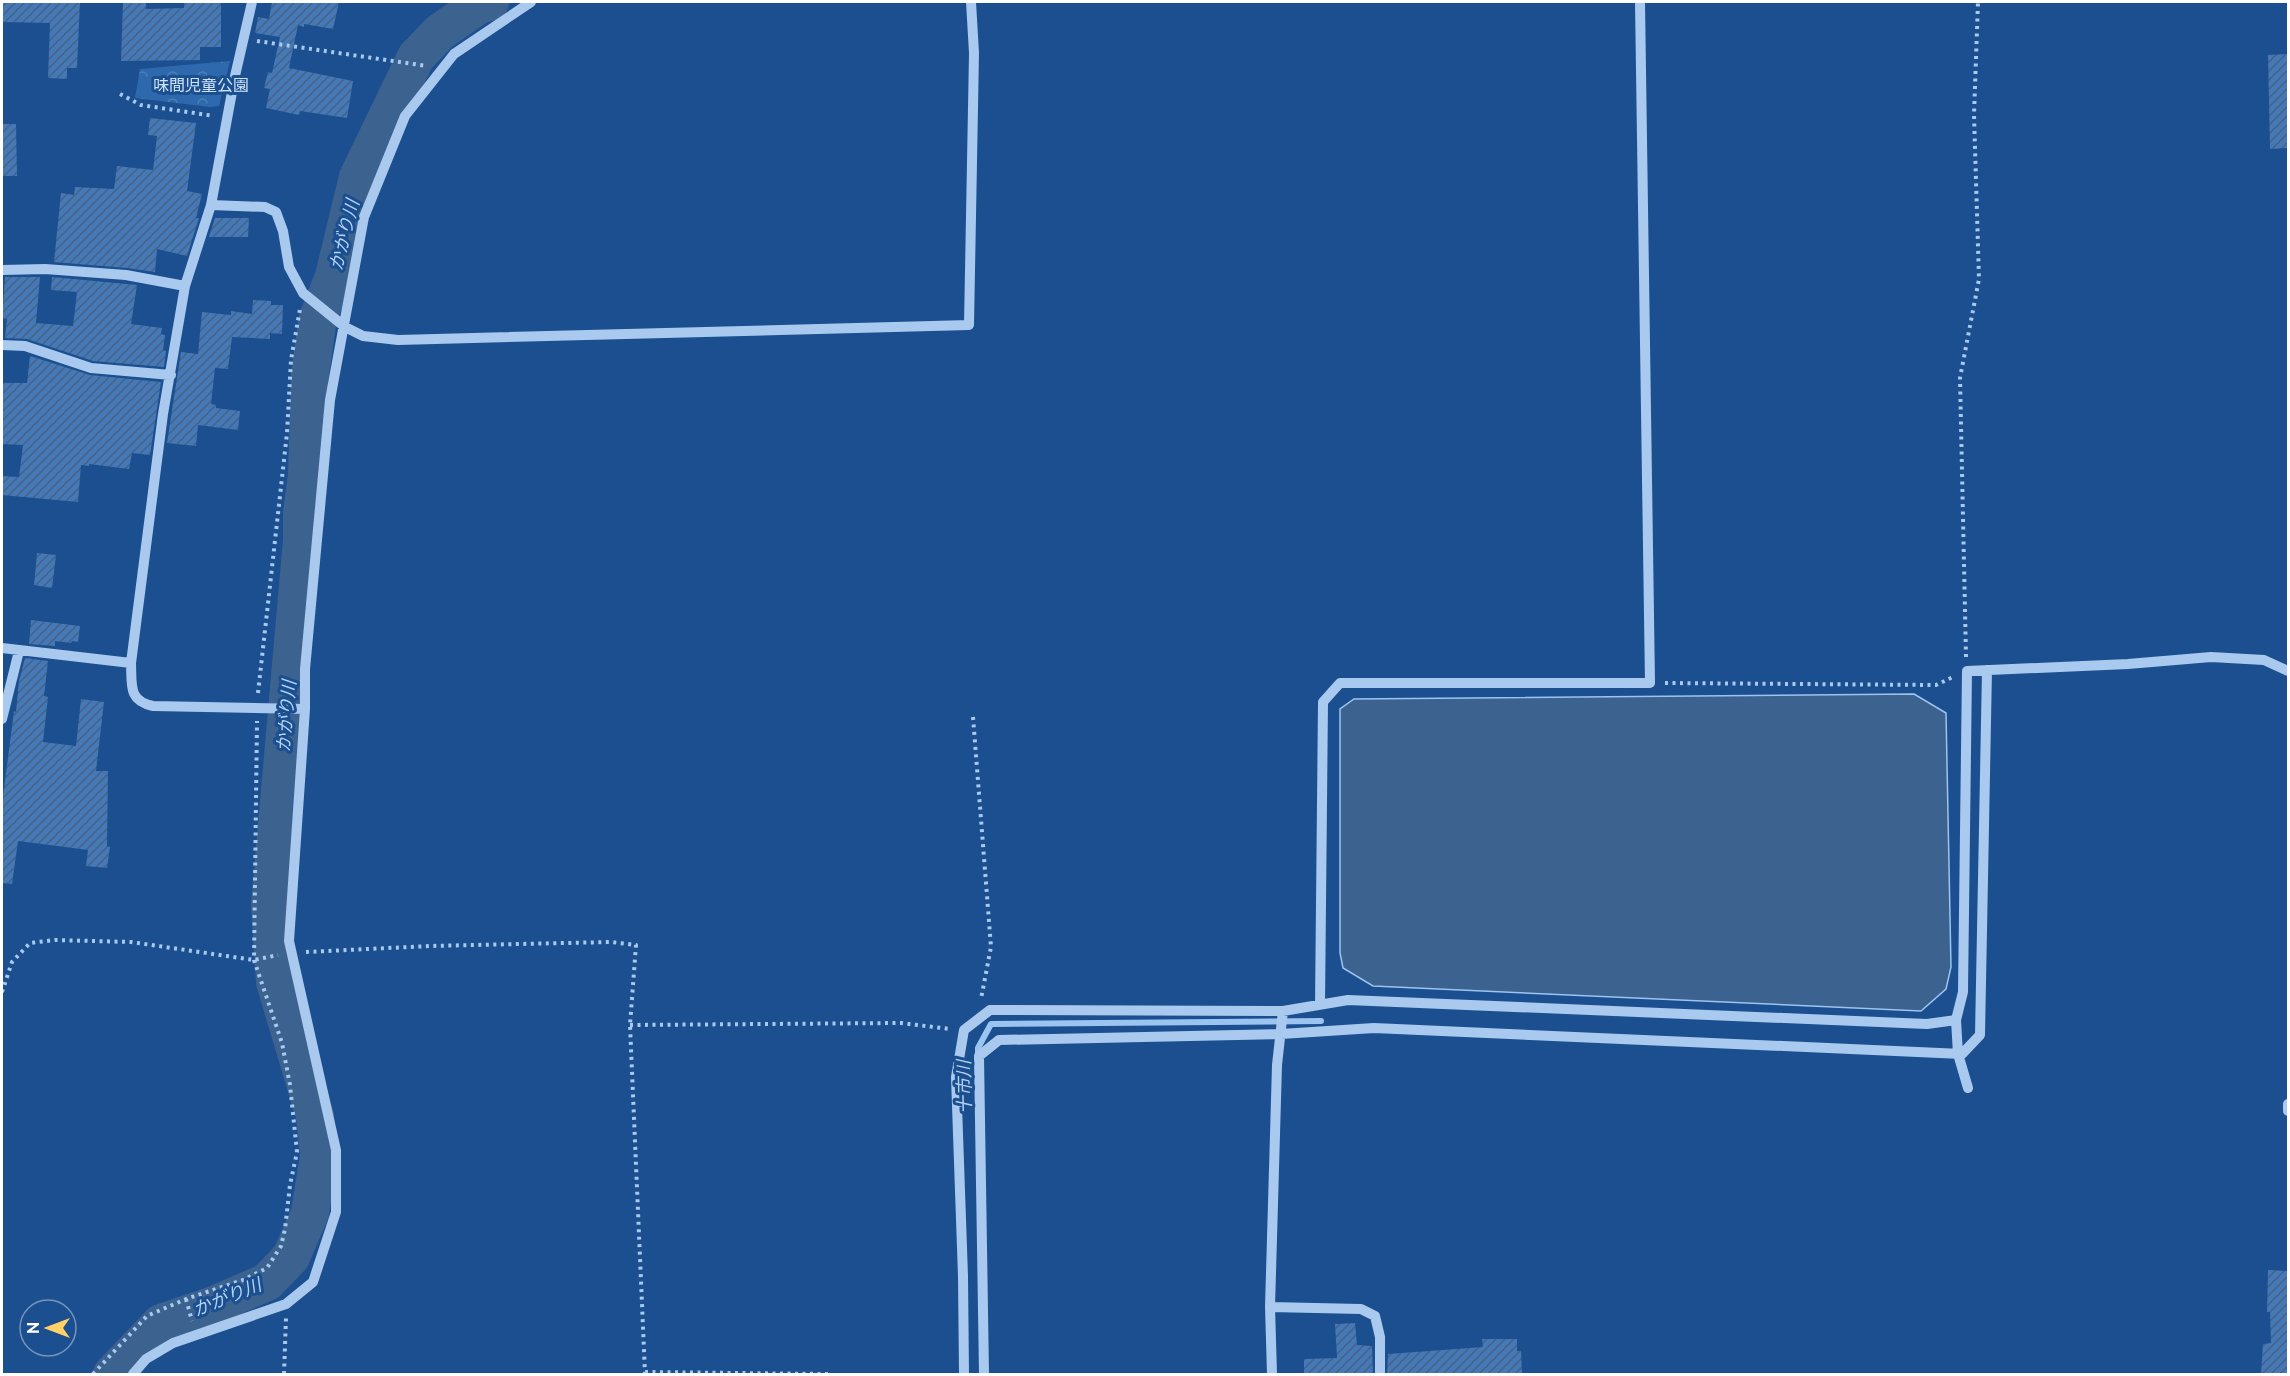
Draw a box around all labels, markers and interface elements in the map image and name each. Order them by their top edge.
park label: 味間児童公園 [153,76,249,95]
water label: かがり川 [325,196,363,272]
water label: かがり川 [272,677,300,753]
water label: 十市川 [953,1058,975,1114]
water label: かがり川 [190,1273,266,1320]
north arrow [18,1298,78,1358]
text: N [24,1322,43,1334]

